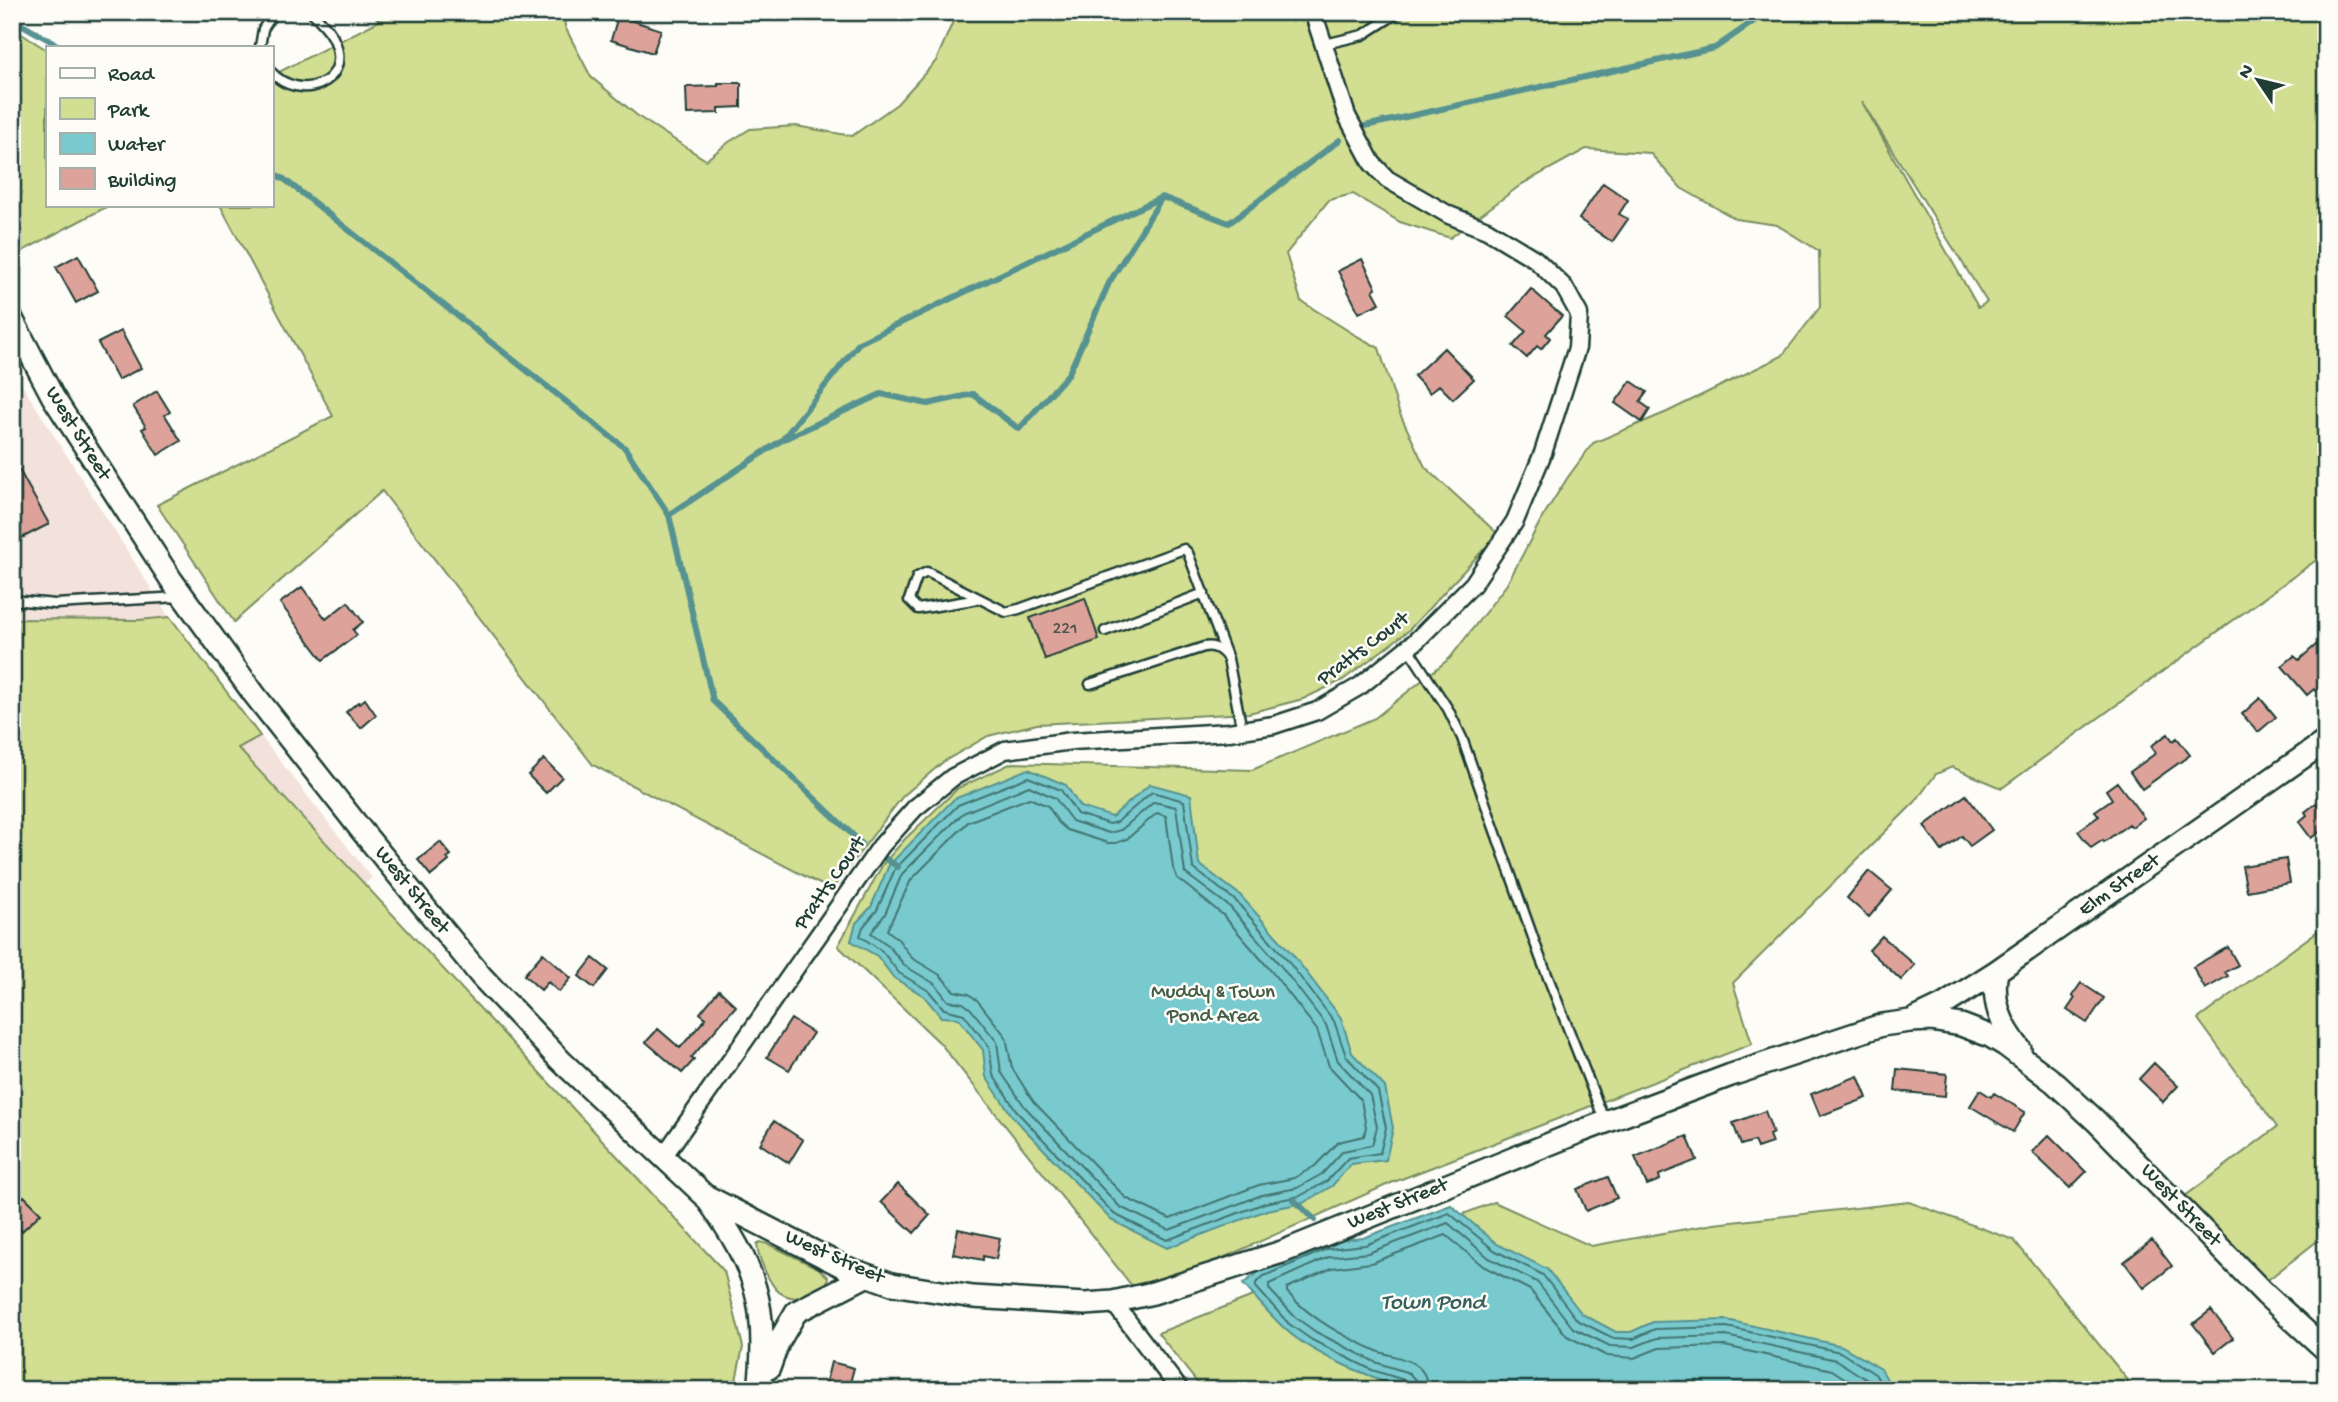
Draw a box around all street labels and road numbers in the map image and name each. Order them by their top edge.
street label: West Street [38,382,117,488]
street label: Pratts Court [1312,606,1417,693]
street label: Pratts Court [789,830,874,936]
street label: West Street [368,842,456,942]
street label: Elm Street [2074,848,2167,923]
street label: West Street [2134,1159,2227,1255]
street label: West Street [1344,1173,1454,1236]
street label: West Street [781,1225,890,1292]

